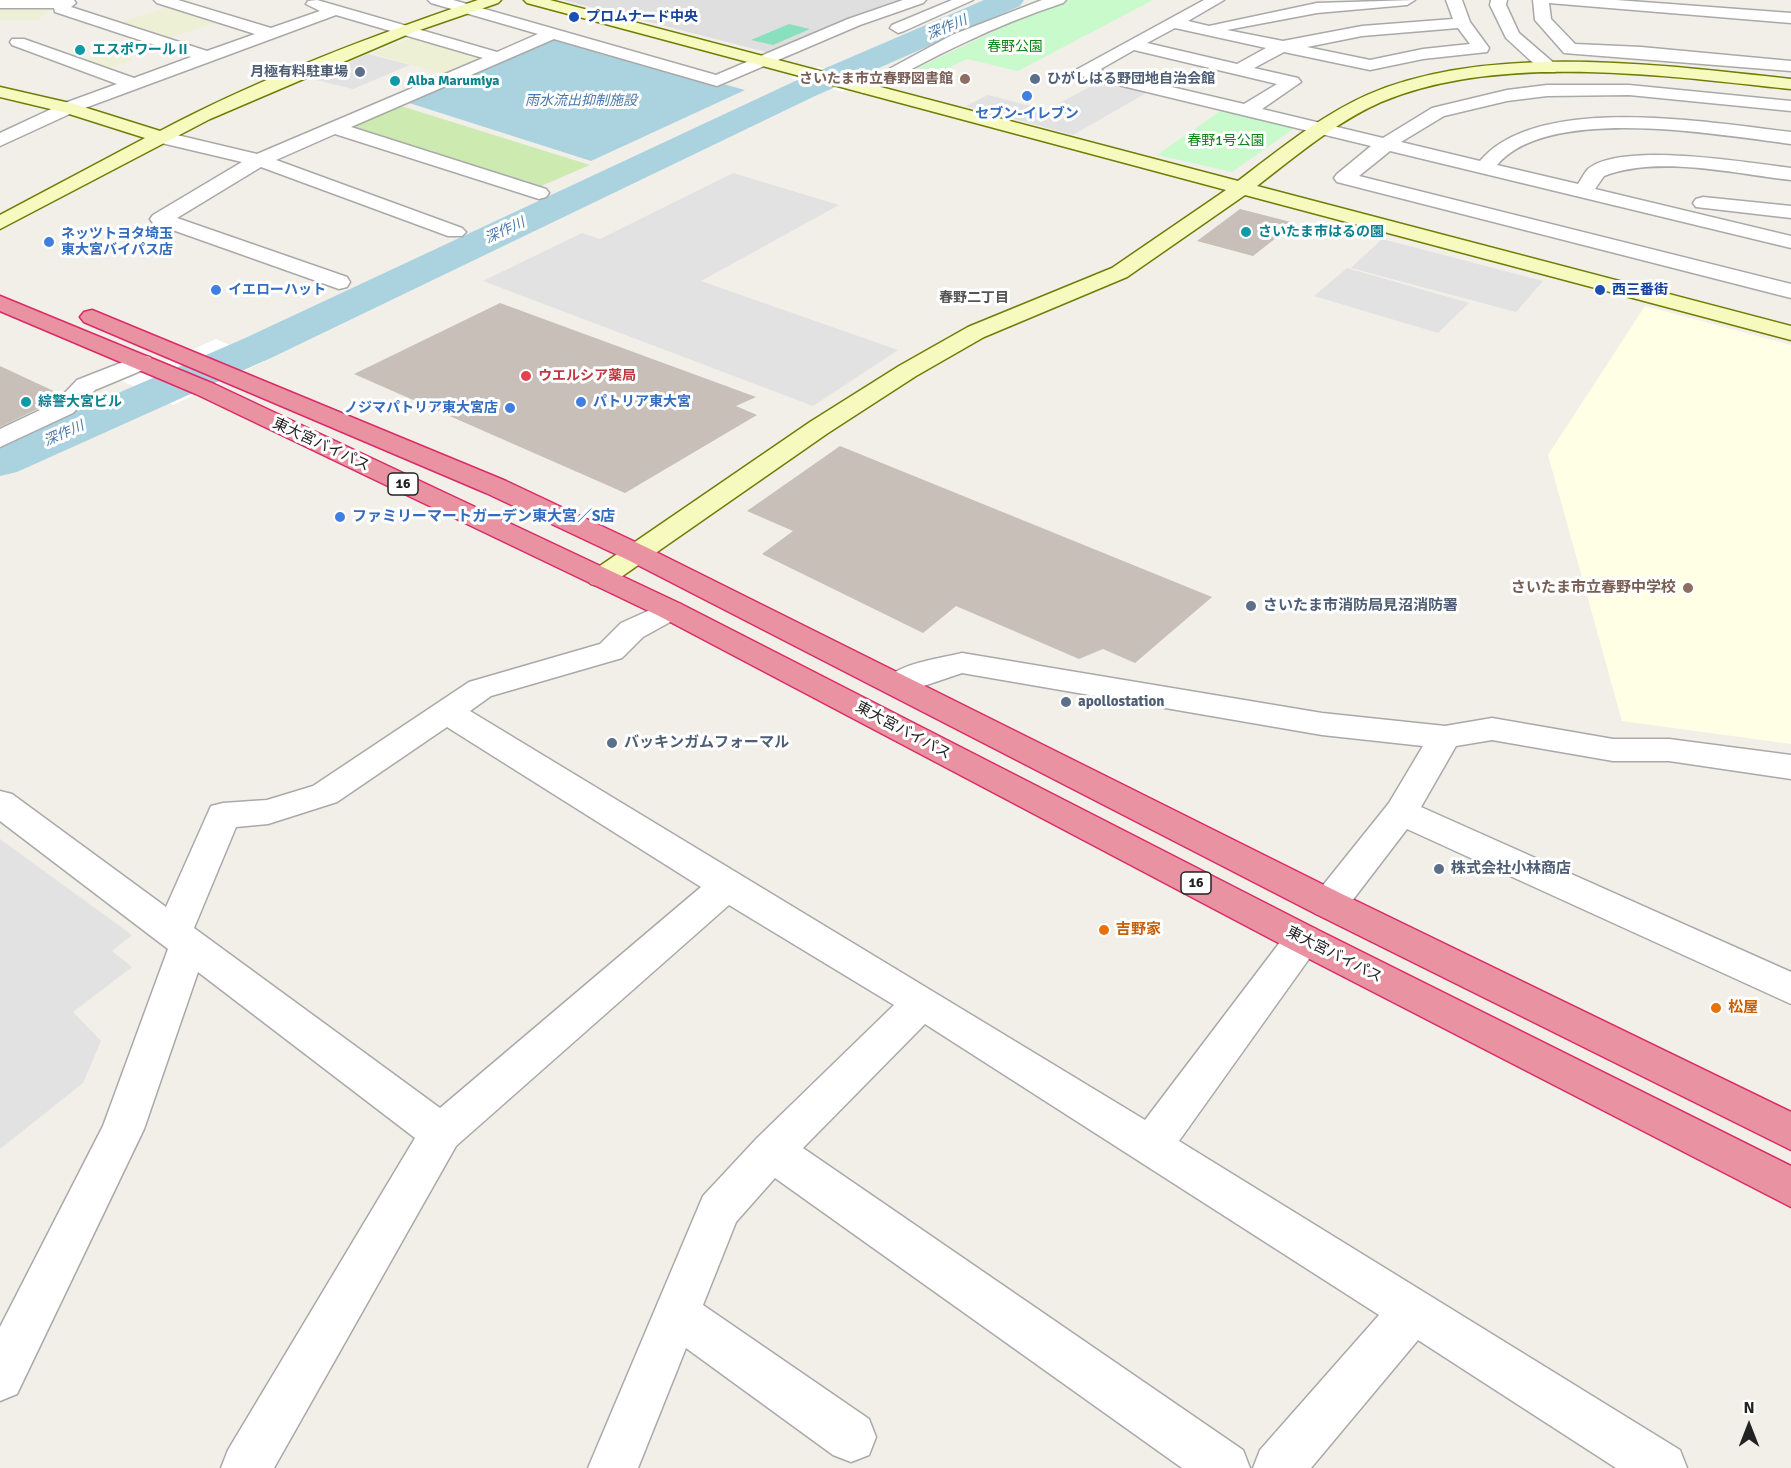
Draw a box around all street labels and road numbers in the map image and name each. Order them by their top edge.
street label: 東大宮バイパス [270,415,372,475]
road number: 16 [388,473,418,495]
street label: 東大宮バイパス [852,698,954,764]
road number: 16 [1181,872,1211,894]
street label: 東大宮バイパス [1283,923,1385,987]

